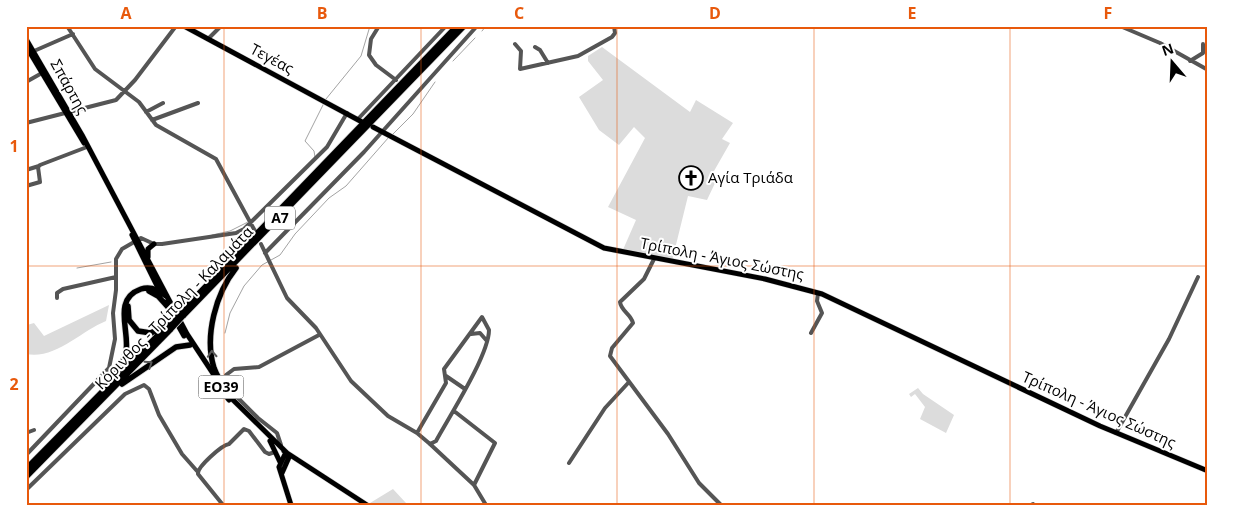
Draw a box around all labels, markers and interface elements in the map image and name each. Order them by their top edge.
text: A [120,2,132,24]
text: B [317,2,327,24]
text: C [514,2,524,24]
text: D [709,2,721,24]
text: E [908,2,917,24]
text: F [1104,2,1112,24]
street label: Τεγέας [247,38,298,78]
north arrow [1146,38,1196,88]
text: N [1159,38,1176,60]
street label: Σπάρτης [47,55,93,118]
text: 1 [9,135,19,157]
church icon: Αγία Τριάδα [678,165,704,191]
place label: Αγία Τριάδα [708,167,793,187]
road number: Α7 [265,207,295,230]
street label: Κόρινθος - Τρίπολη - Καλαμάτα [90,221,257,393]
street label: Τρίπολη - Άγιος Σώστης [639,232,806,284]
one-way arrow [207,350,218,358]
one-way arrow [143,361,153,370]
street label: Τρίπολη - Άγιος Σώστης [1019,366,1179,452]
text: 2 [9,373,19,395]
road number: ΕΟ39 [198,376,244,398]

